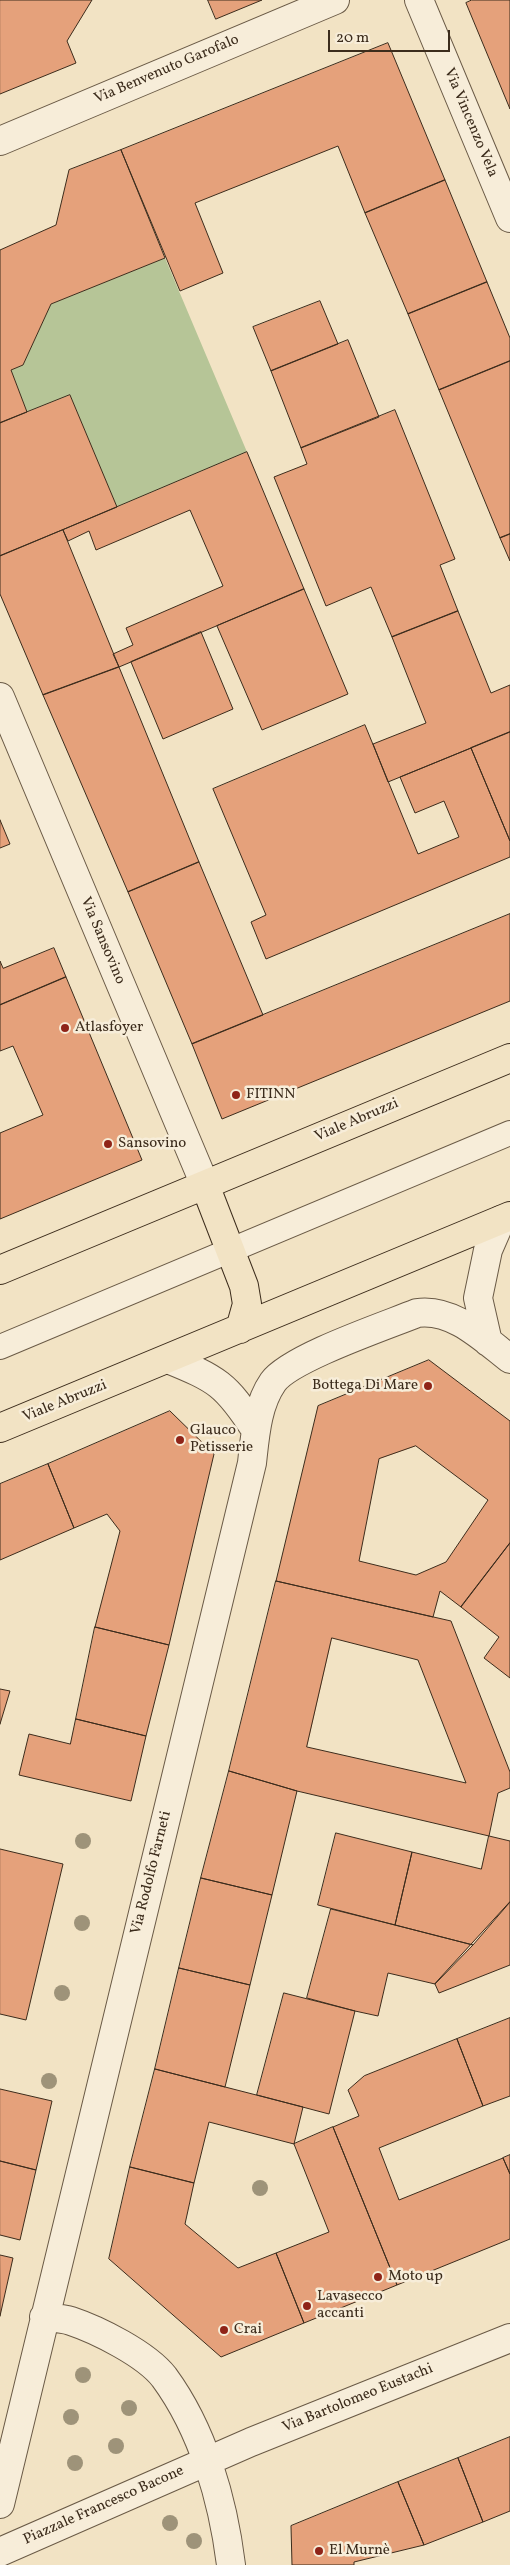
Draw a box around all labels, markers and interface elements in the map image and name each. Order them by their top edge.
scale bar [330,20,452,52]
text: 20 m [336,28,369,49]
street label: Via Benvenuto Garofalo [92,31,242,109]
street label: Via Vincenzo Vela [439,66,501,180]
street label: Via Sansovino [76,895,128,987]
place label: Atlasfoyer [75,1019,143,1037]
marker: Atlasfoyer [59,1022,71,1034]
place label: FITINN [246,1086,295,1104]
marker: FITINN [230,1089,242,1101]
street label: Viale Abruzzi [312,1095,402,1147]
place label: Sansovino [118,1135,186,1153]
marker: Sansovino [102,1138,114,1150]
street label: Viale Abruzzi [20,1377,110,1427]
place label: Bottega Di Mare [312,1377,418,1395]
marker: Bottega Di Mare [422,1380,434,1392]
place label: Glauco Petisserie [190,1422,253,1457]
marker: Glauco Petisserie [174,1434,186,1446]
street label: Via Rodolfo Farneti [128,1809,176,1937]
place label: Moto up [388,2268,443,2286]
marker: Moto up [372,2271,384,2283]
place label: Lavasecco accanti [317,2288,383,2323]
marker: Lavasecco accanti [301,2300,313,2312]
place label: Crai [234,2321,262,2339]
marker: Crai [218,2324,230,2336]
street label: Via Bartolomeo Eustachi [280,2361,436,2437]
street label: Piazzale Francesco Bacone [21,2462,187,2550]
place label: El Murnè [329,2542,390,2560]
marker: El Murnè [313,2545,325,2557]

